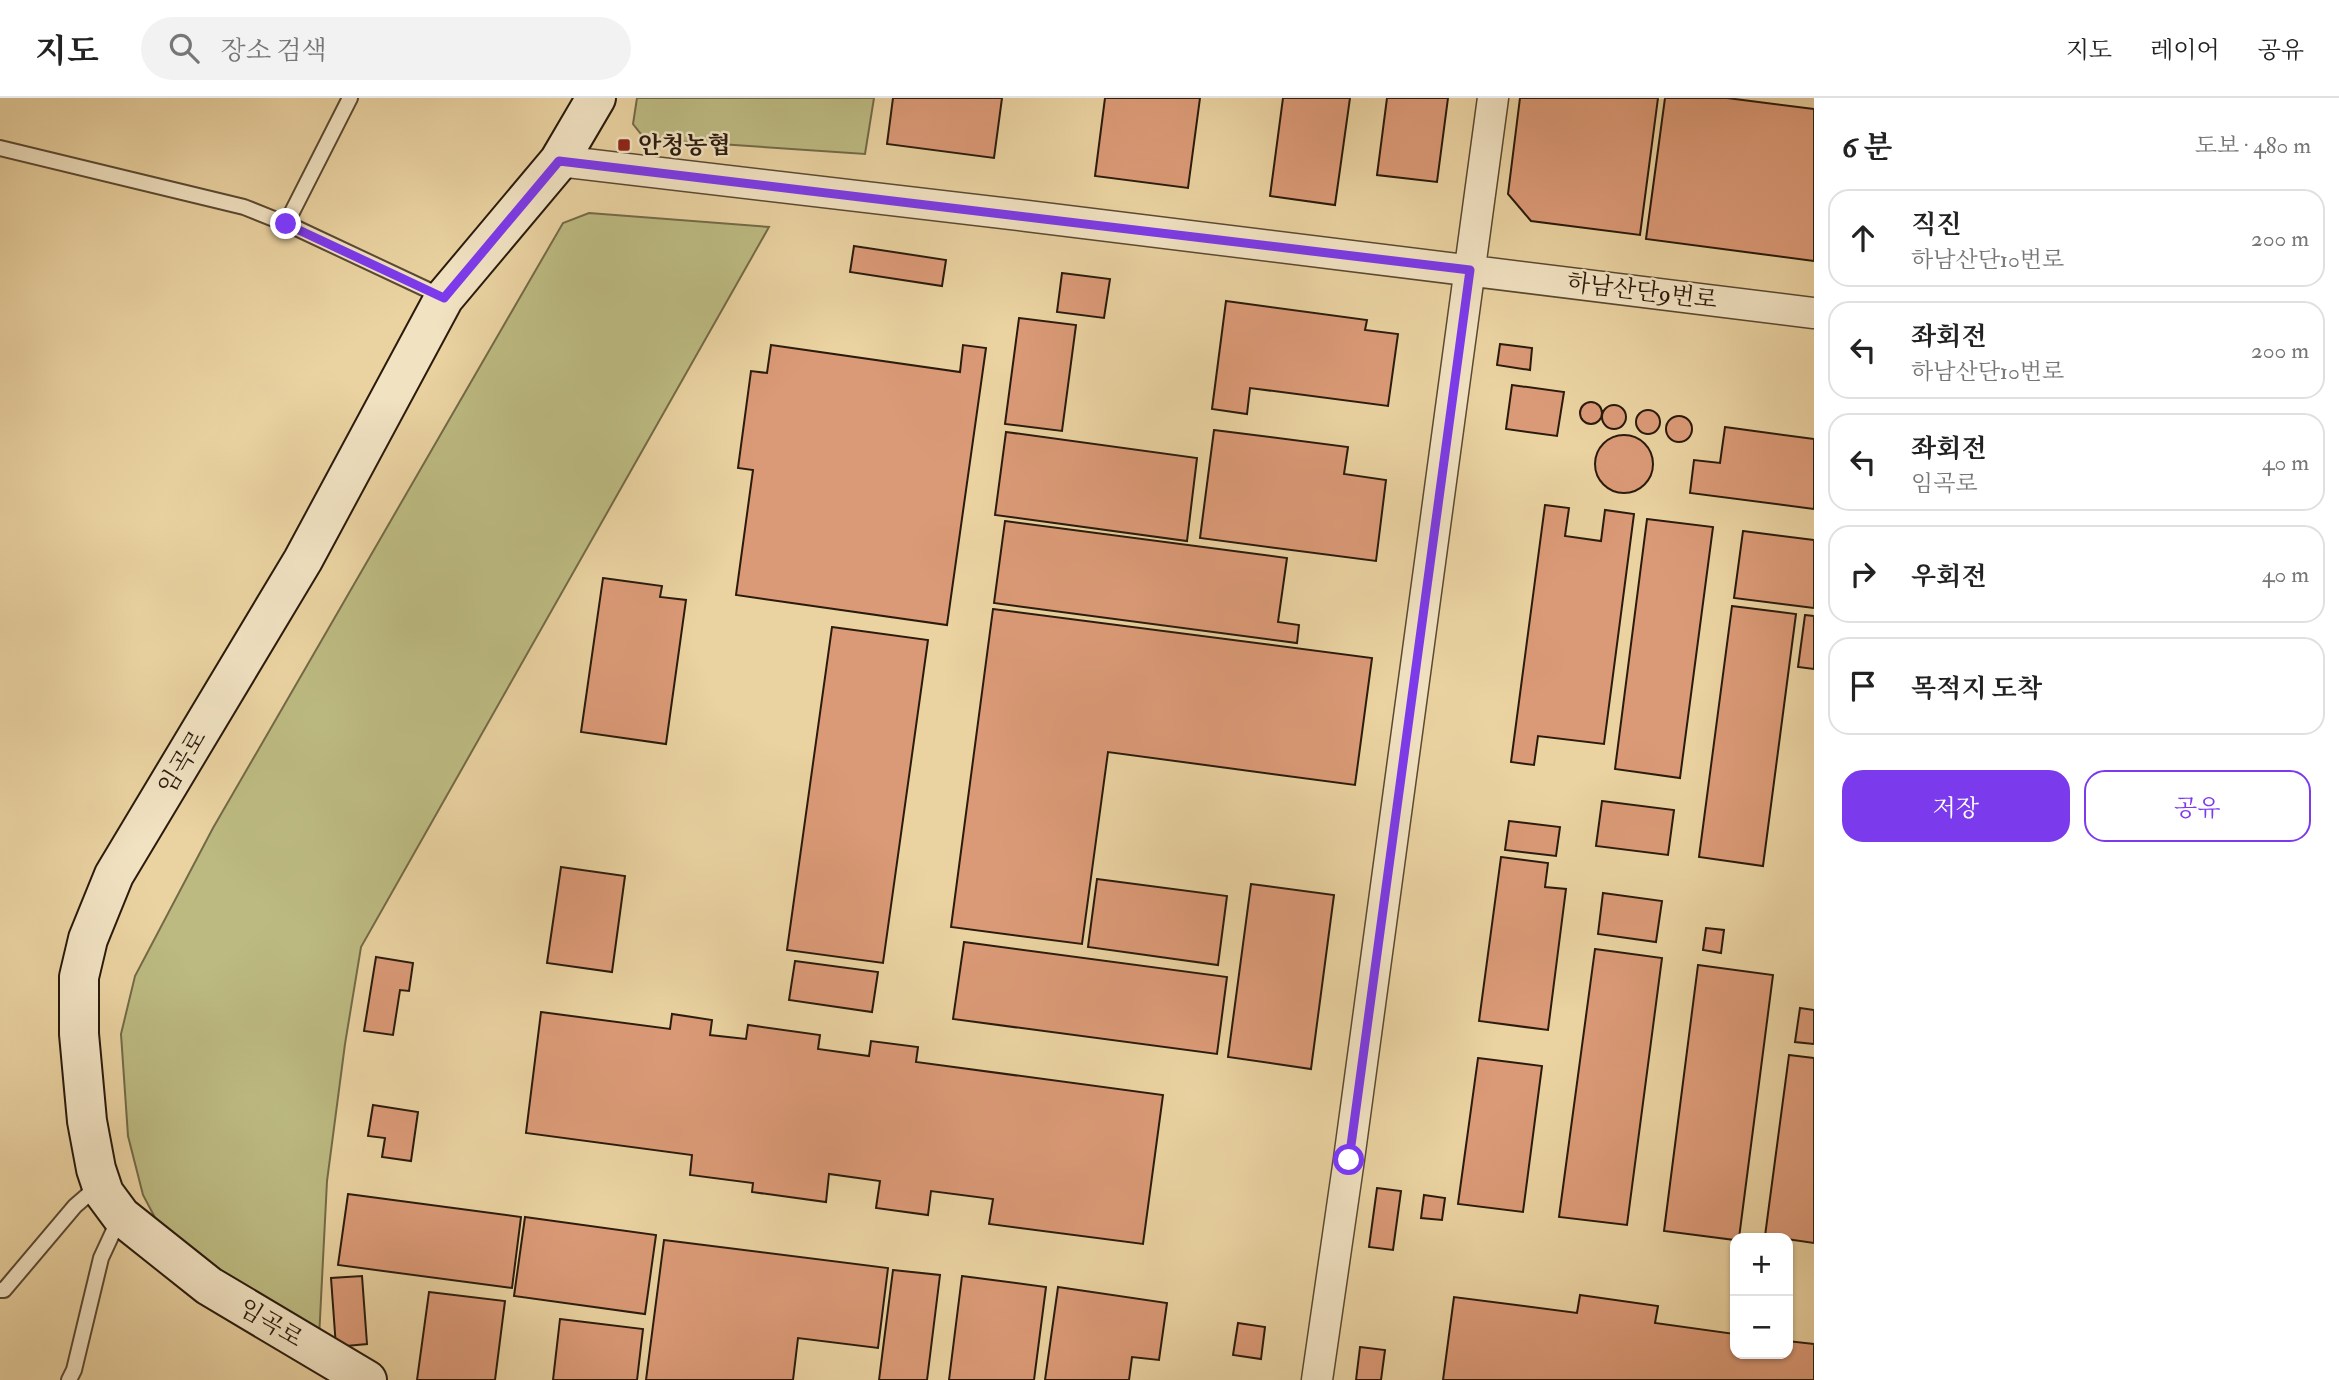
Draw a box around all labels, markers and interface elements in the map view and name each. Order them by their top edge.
search box [141,17,631,80]
icon: search [165,29,203,67]
text: 지도 [35,31,99,72]
text: 장소 검색 [221,35,327,67]
text: 지도 [2066,35,2112,66]
text: 레이어 [2150,35,2220,66]
text: 공유 [2258,35,2304,66]
text: 6 분 [1842,129,1892,166]
place label: 안청농협 [638,130,731,161]
text: 도보 · 480 m [2195,131,2311,160]
marker: 안청농협 [616,137,632,153]
route end [270,208,301,239]
text: 직진 [1911,209,1961,241]
icon: ahead [1844,219,1882,257]
text: 200 m [2251,224,2309,253]
text: 하남산단10번로 [1911,245,2064,274]
street label: 하남산단9번로 [1565,267,1719,316]
text: 좌회전 [1911,321,1986,353]
icon: left [1844,331,1882,369]
text: 200 m [2251,336,2309,365]
text: 하남산단10번로 [1911,357,2064,386]
text: 좌회전 [1911,433,1986,465]
icon: left [1844,443,1882,481]
text: 40 m [2262,448,2309,477]
text: 임곡로 [1911,469,1978,498]
icon: right [1844,555,1882,593]
text: 40 m [2262,560,2309,589]
text: 우회전 [1911,561,1986,593]
icon: arrive [1844,667,1882,705]
text: 목적지 도착 [1911,673,2042,705]
street label: 임곡로 [151,724,214,800]
button: 저장 [1842,770,2070,842]
button: 공유 [2084,770,2311,842]
route start [1333,1144,1364,1175]
map controls [1730,1233,1793,1359]
button: + [1730,1233,1793,1296]
street label: 임곡로 [233,1292,309,1355]
button: − [1730,1296,1793,1359]

